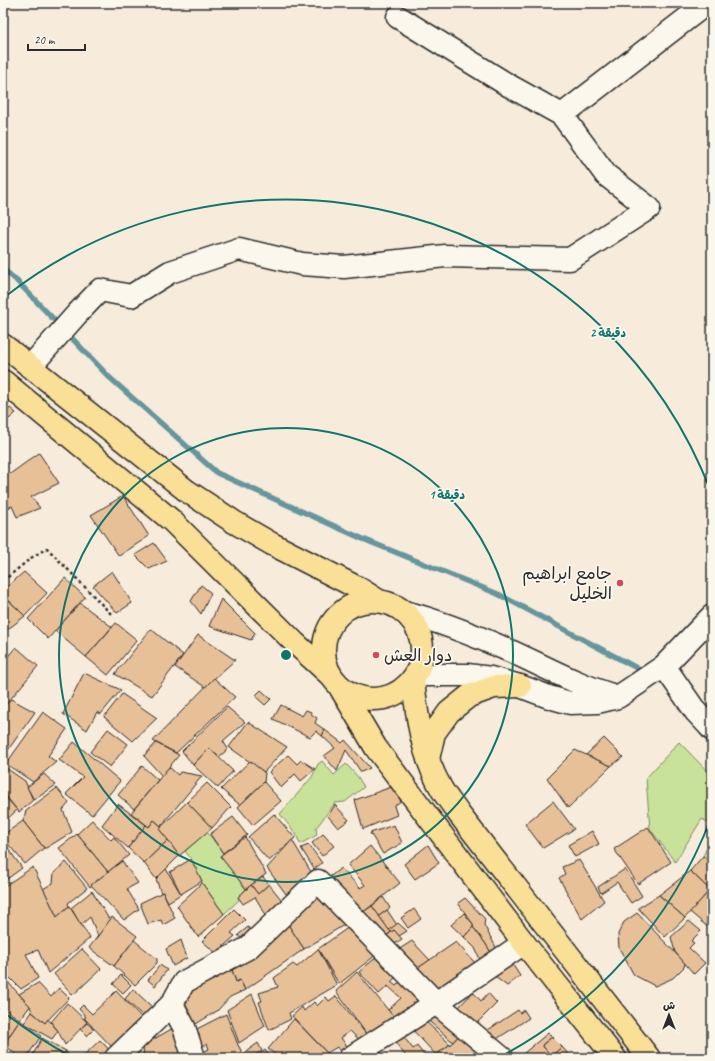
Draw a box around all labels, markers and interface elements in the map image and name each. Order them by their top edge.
scale bar [28,26,85,52]
text: 20 m [34,32,56,48]
text: 2 دقيقة [590,325,626,341]
text: 1 دقيقة [429,487,465,503]
place label: جامع ابراهيم الخليل [522,563,612,604]
marker: جامع ابراهيم الخليل [615,578,625,588]
place label: دوار العش [384,645,452,666]
centre of rings [279,648,293,662]
marker: دوار العش [371,650,381,660]
north arrow [649,995,689,1035]
text: ش [663,998,675,1012]

